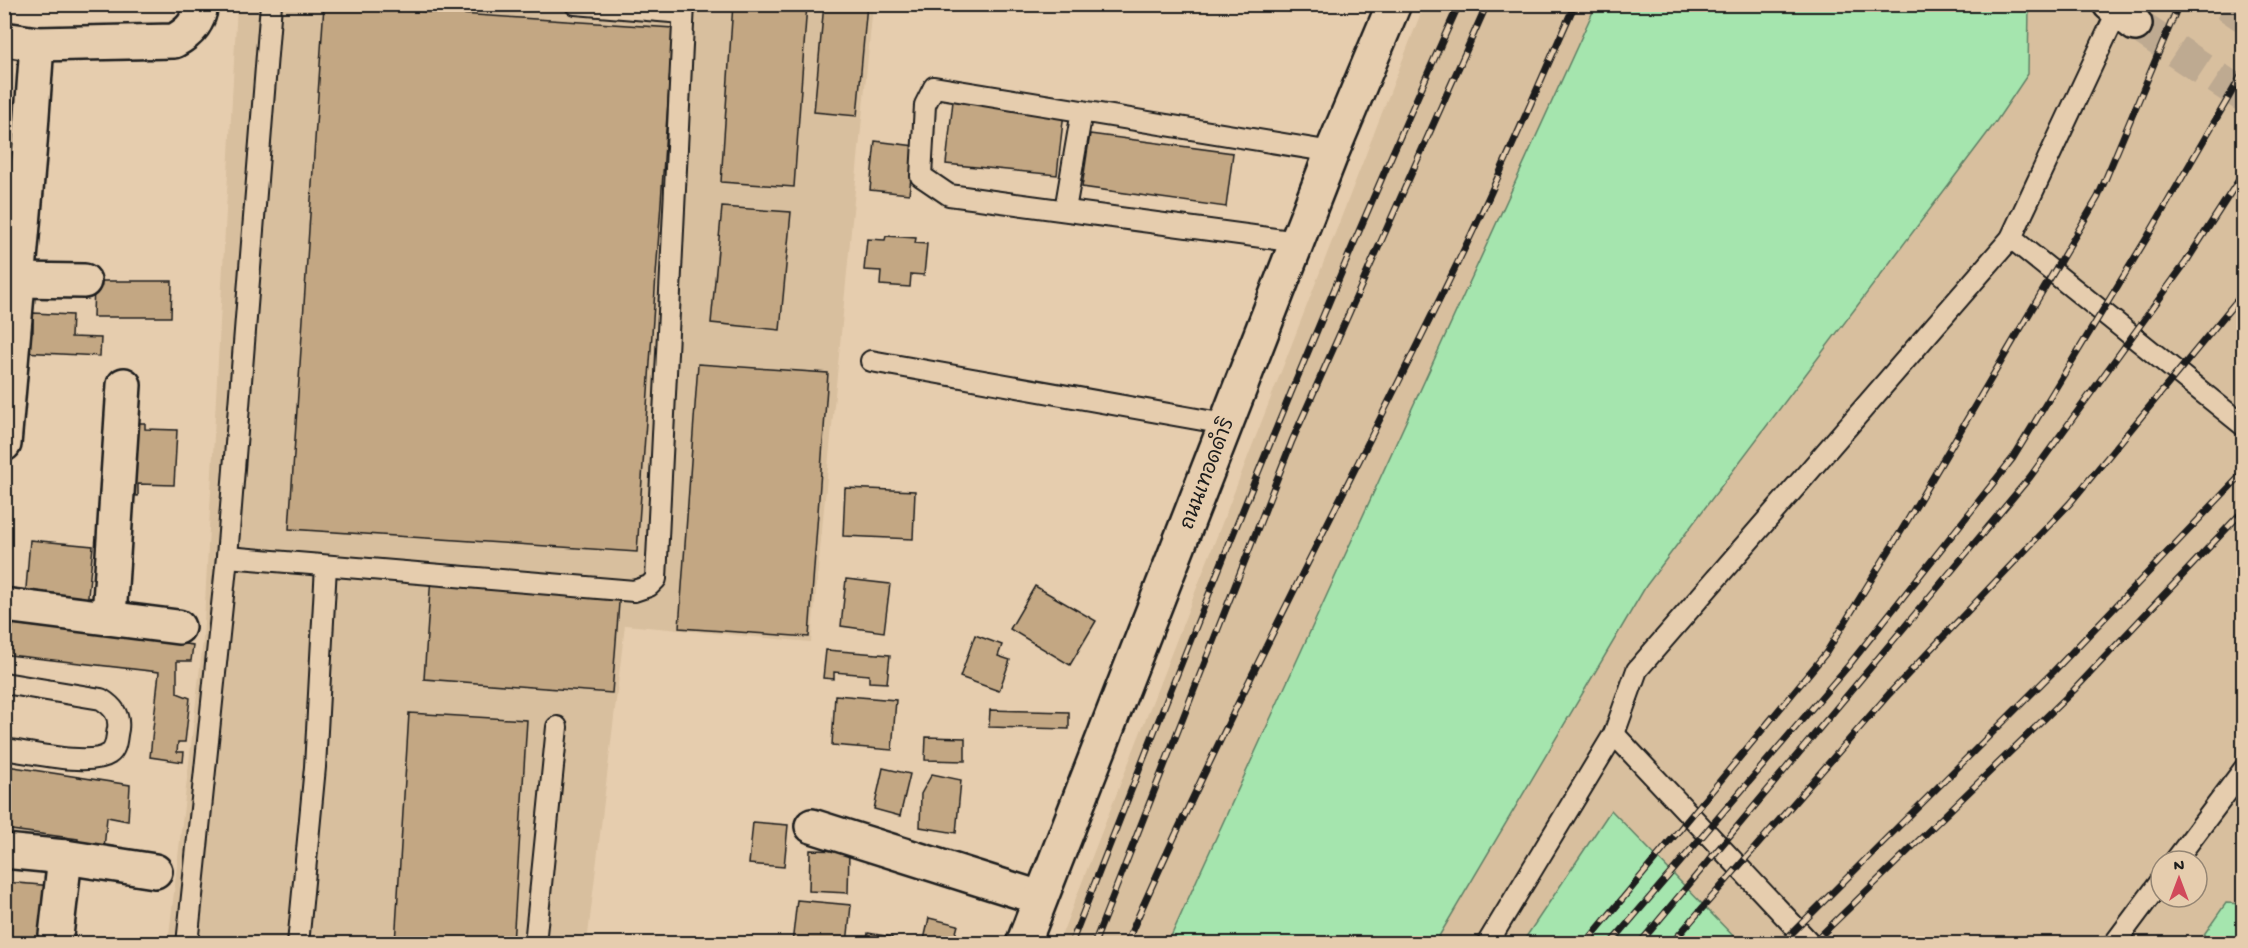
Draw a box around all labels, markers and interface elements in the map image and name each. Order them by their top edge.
street label: ถนนเทอดดำริ [1173,413,1241,533]
north arrow [2149,849,2209,909]
text: N [2174,858,2185,877]

